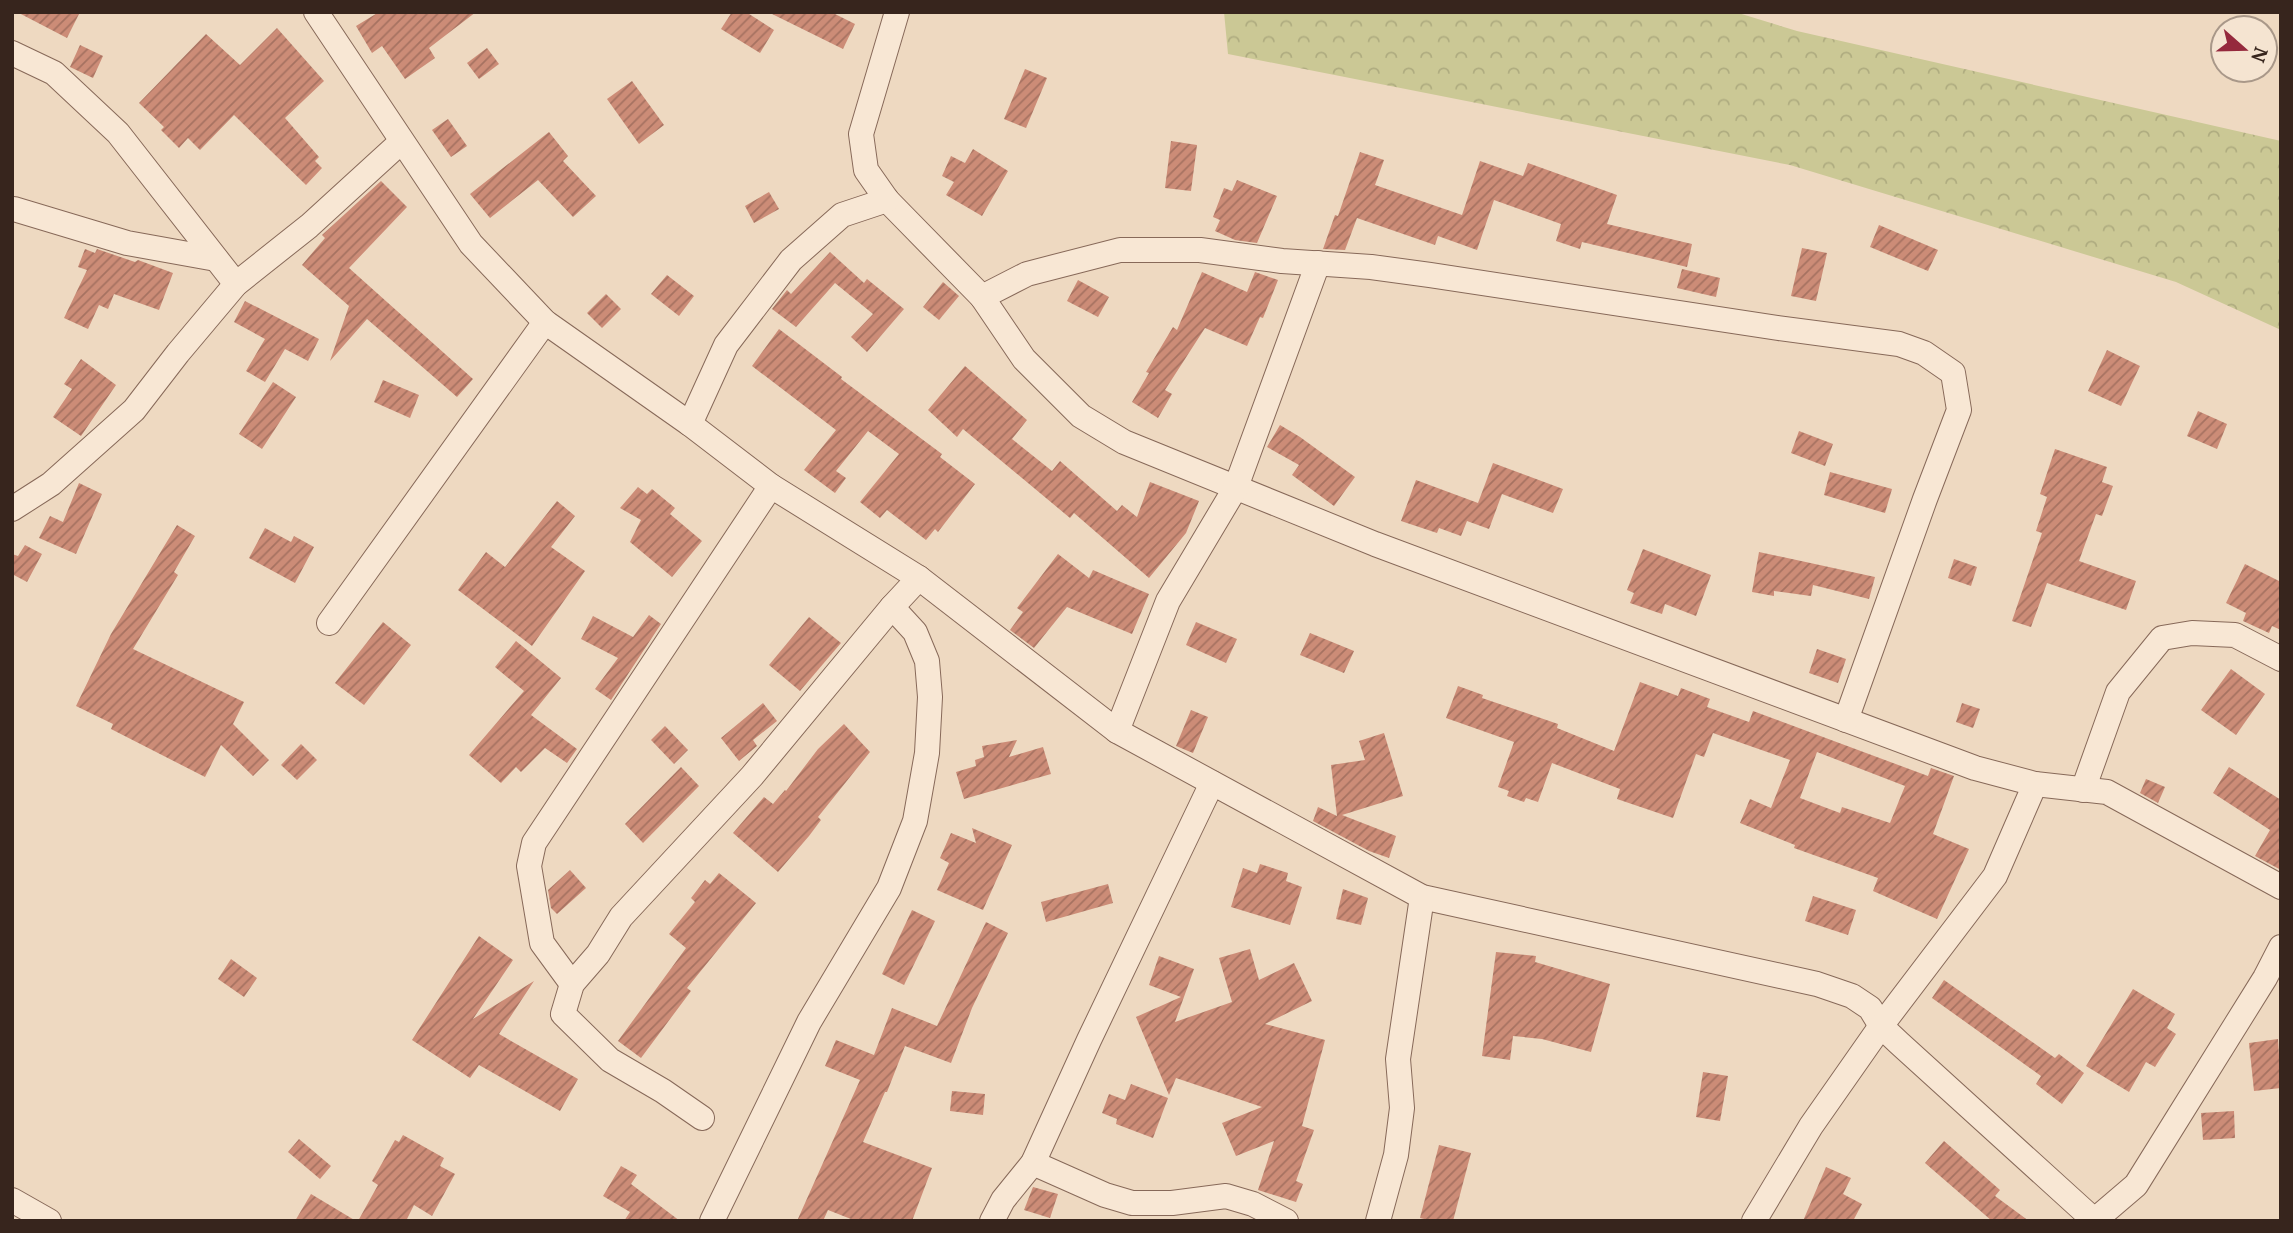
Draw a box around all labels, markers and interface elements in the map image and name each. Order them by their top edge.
north arrow [2209,14,2279,84]
text: N [2246,44,2275,67]

